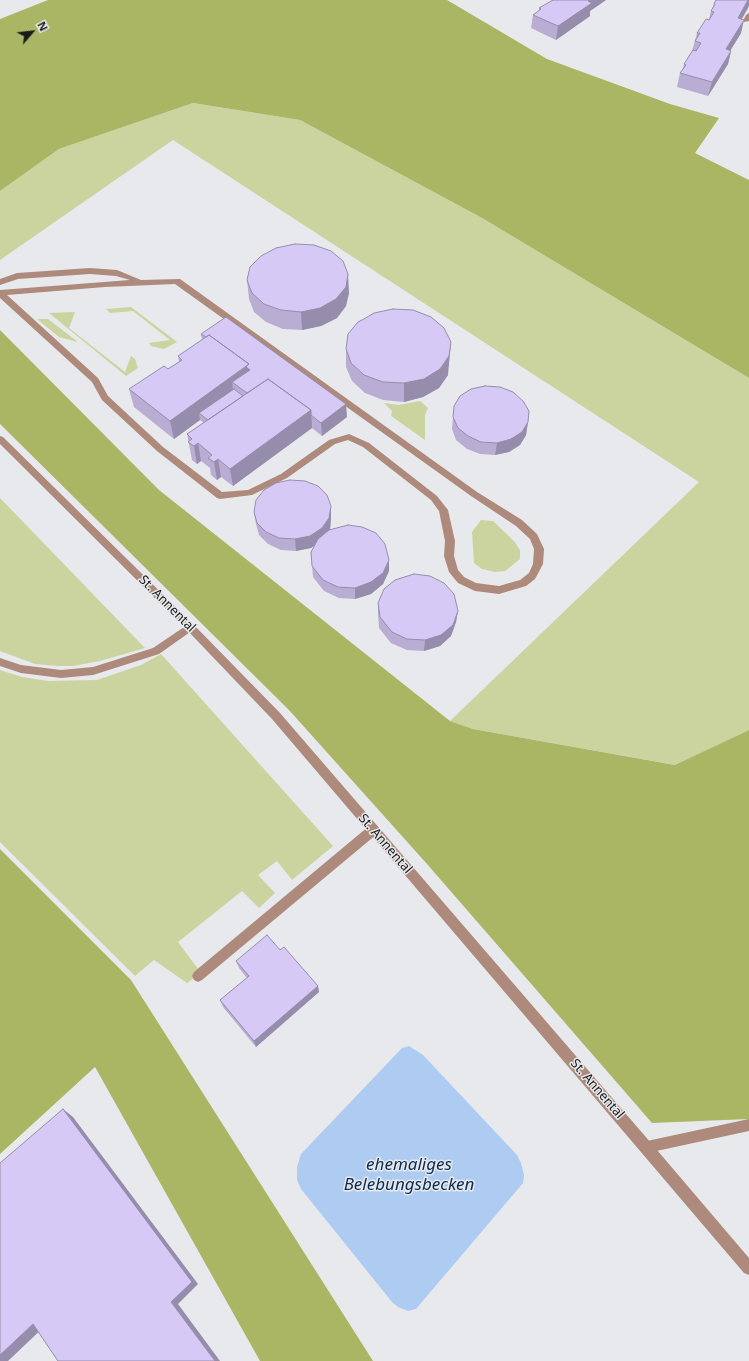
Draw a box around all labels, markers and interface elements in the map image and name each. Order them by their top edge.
north arrow [12,12,52,52]
text: N [34,19,52,34]
street label: St. Annental [135,572,199,636]
street label: St. Annental [355,811,415,877]
street label: St. Annental [567,1056,627,1122]
water label: ehemaliges Belebungsbecken [344,1155,474,1195]

